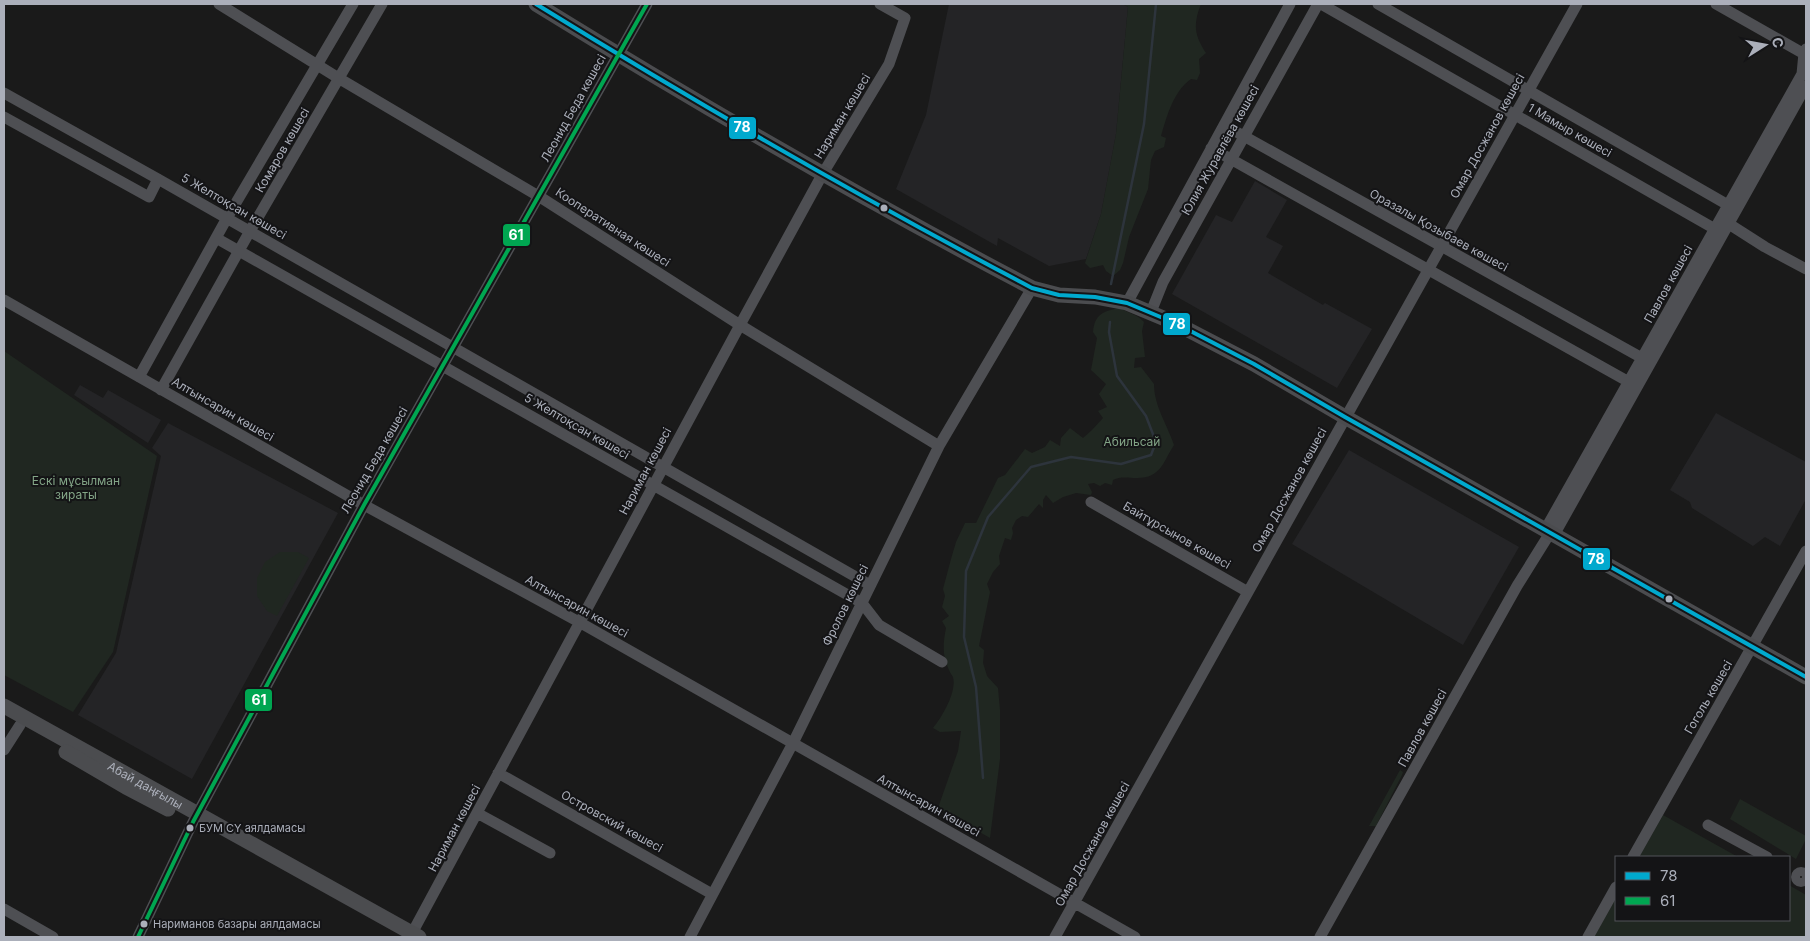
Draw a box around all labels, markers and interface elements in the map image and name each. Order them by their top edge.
north arrow [1740,20,1790,70]
text: С [1769,36,1788,49]
street label: Леонид Беда көшесі [537,51,609,164]
street label: Нариман көшесі [811,71,873,161]
street label: Омар Досжанов көшесі [1446,71,1528,201]
street label: Юлия Журавлёва көшесі [1178,82,1262,218]
street label: 1 Мамыр көшесі [1525,100,1615,160]
street label: Комаров көшесі [252,105,312,195]
line badge: 78 [728,116,757,140]
text: 78 [733,118,751,135]
street label: 5 Желтоқсан көшесі [179,170,289,242]
street label: Кооперативная көшесі [553,184,673,270]
street label: Оразалы Қозыбаев көшесі [1367,186,1511,274]
unlabelled marker [879,203,889,213]
line badge: 61 [502,223,531,247]
text: 61 [508,226,524,243]
street label: Павлов көшесі [1640,242,1696,326]
line badge: 78 [1162,312,1191,336]
text: 78 [1168,315,1186,332]
street label: Алтынсарин көшесі [169,374,277,444]
street label: 5 Желтоқсан көшесі [522,390,632,462]
street label: Леонид Беда көшесі [337,404,411,516]
street label: Нариман көшесі [616,425,674,517]
street label: Омар Досжанов көшесі [1248,425,1330,555]
park label: Абильсай [1104,434,1160,449]
park label: Ескі мұсылман зираты [32,473,120,502]
street label: Байтұрсынов көшесі [1121,498,1234,572]
line badge: 78 [1582,547,1611,571]
text: 78 [1587,550,1605,567]
street label: Фролов көшесі [819,562,871,648]
street label: Алтынсарин көшесі [523,571,631,641]
unlabelled marker [1664,594,1674,604]
street label: Гоголь көшесі [1681,657,1735,736]
street label: Павлов көшесі [1394,686,1450,770]
line badge: 61 [244,688,273,712]
text: 61 [251,691,267,708]
street label: Абай даңғылы [105,758,186,812]
street label: Алтынсарин көшесі [875,770,983,840]
street label: Омар Досжанов көшесі [1051,779,1133,909]
street label: Нариман көшесі [425,782,483,874]
street label: Островский көшесі [558,787,666,855]
place label: БУМ СҮ аялдамасы [199,821,305,835]
marker: БУМ СҮ аялдамасы [185,823,195,833]
legend [1615,856,1790,921]
text: 78 [1660,866,1678,885]
text: 61 [1660,891,1675,910]
place label: Нариманов базары аялдамасы [153,917,321,931]
marker: Нариманов базары аялдамасы [139,919,149,929]

